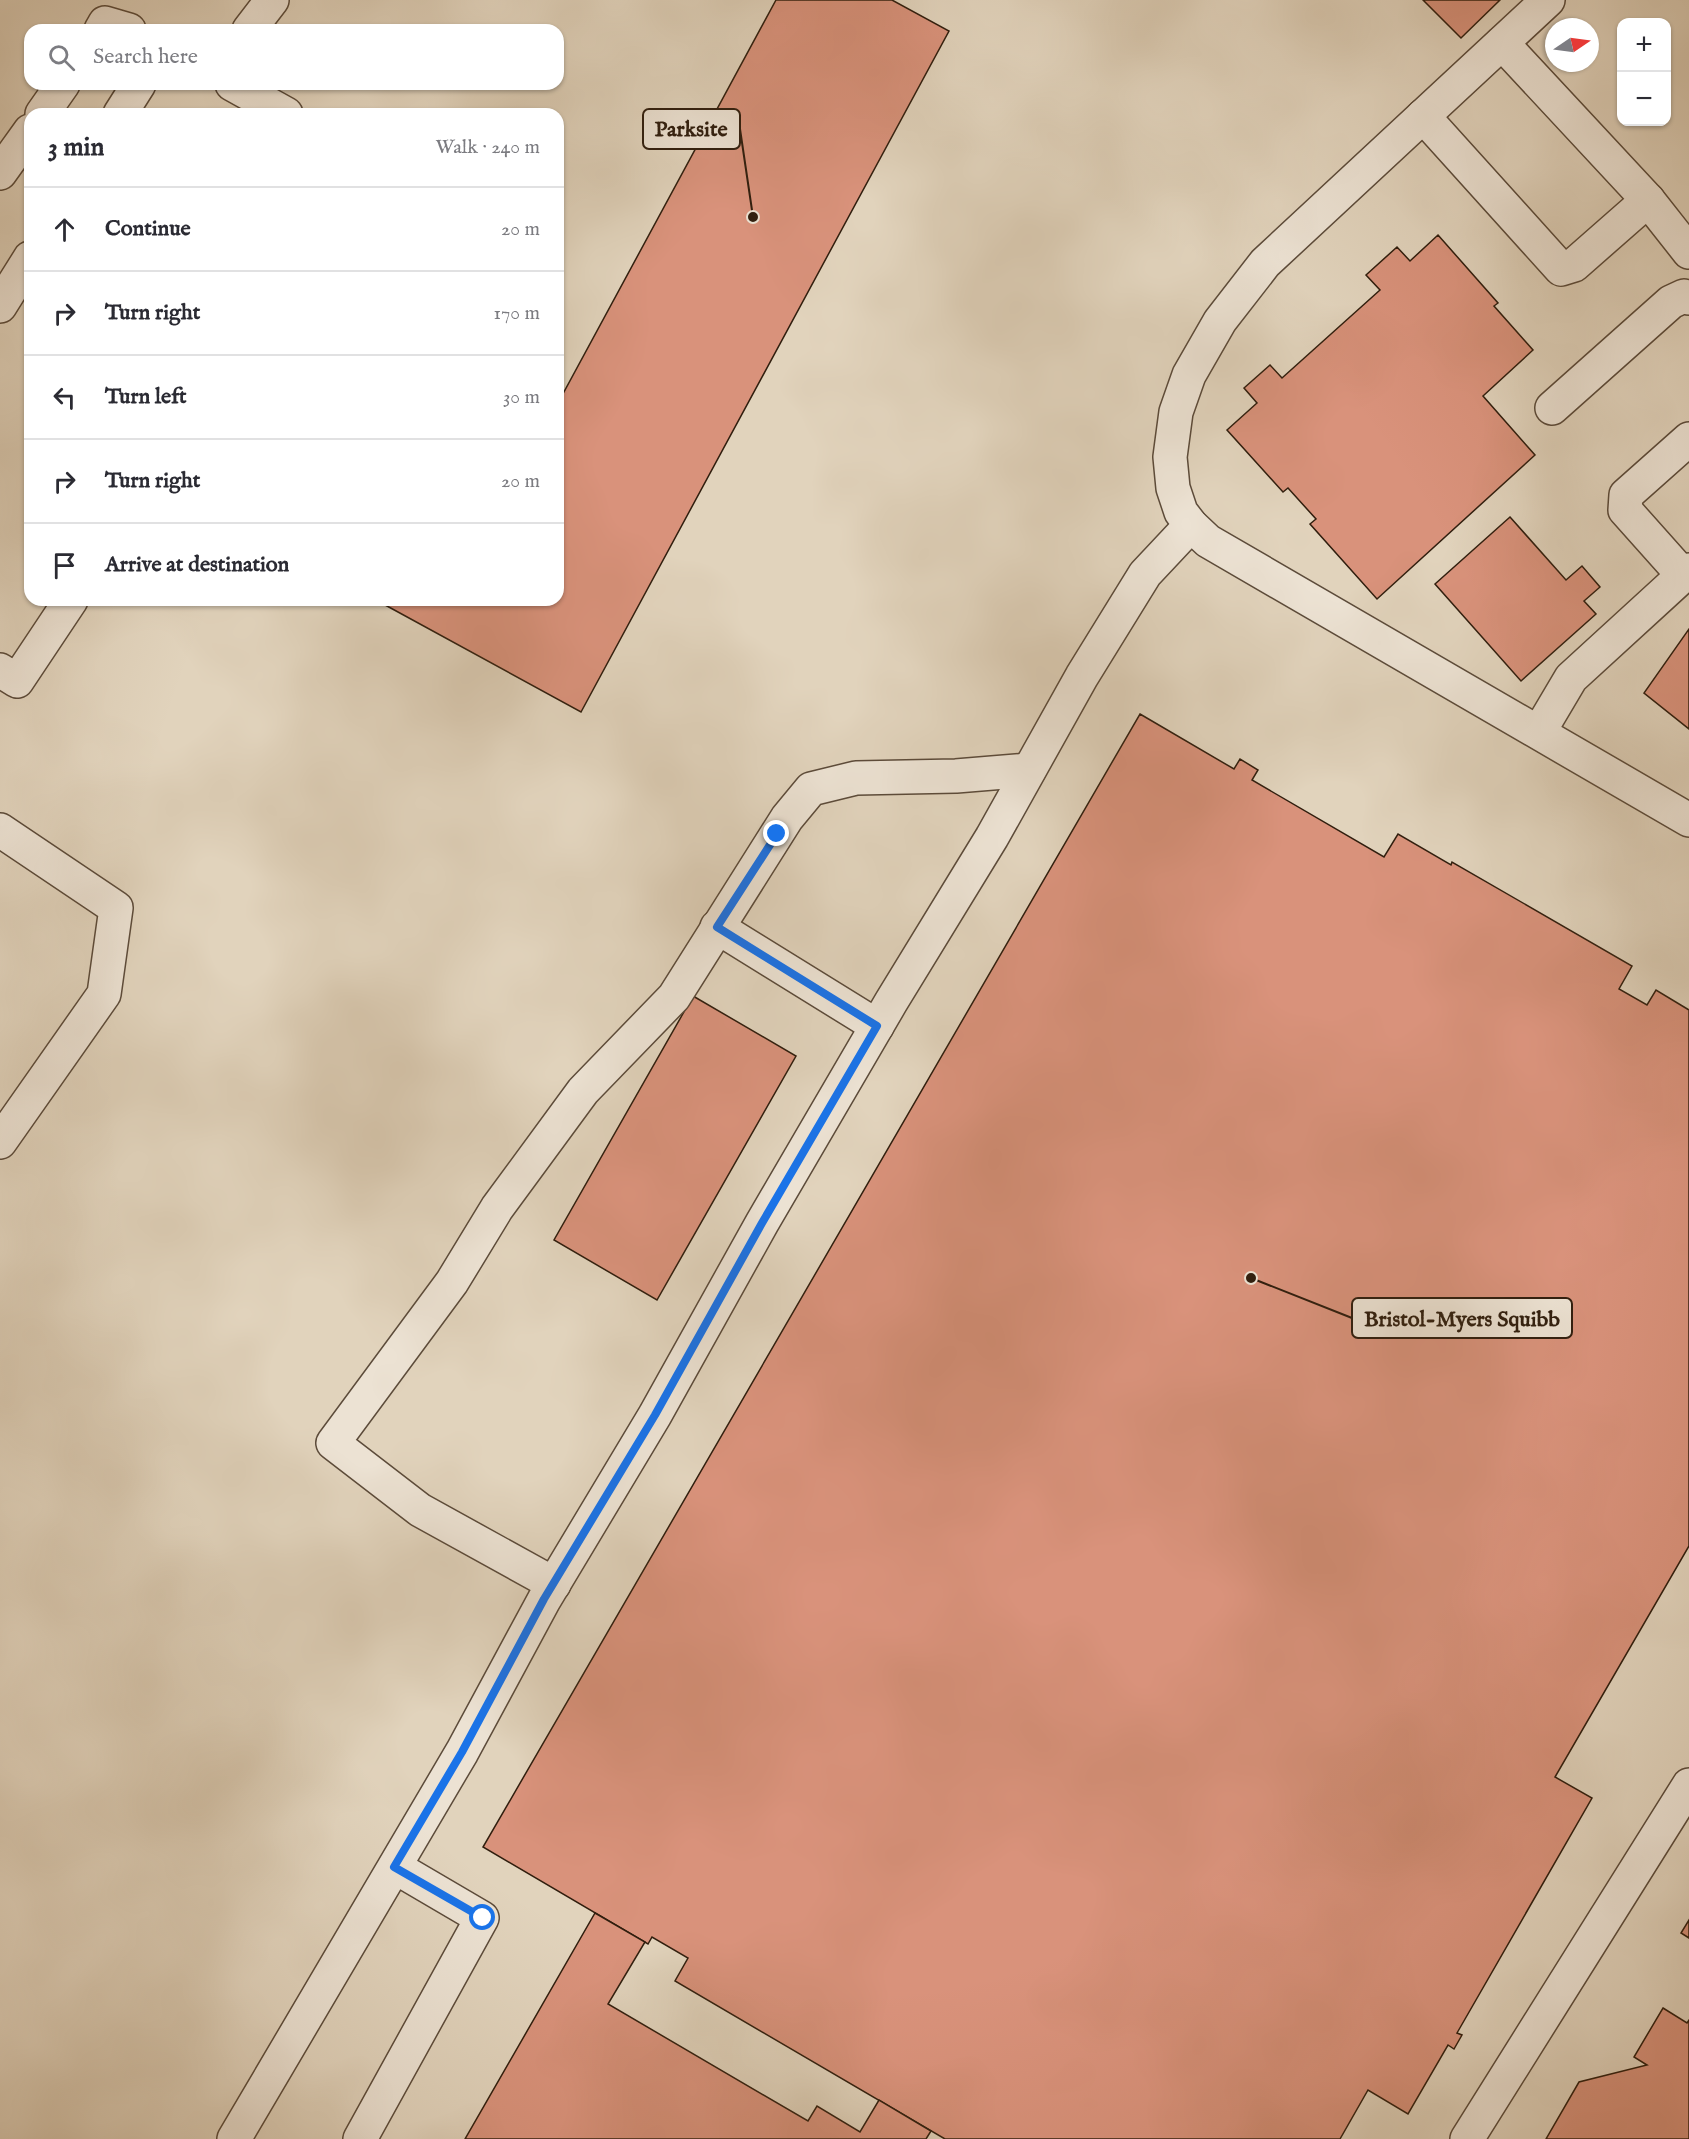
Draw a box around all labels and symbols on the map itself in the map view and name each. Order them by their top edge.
north arrow [1545,18,1599,72]
callout: Parksite [643,109,740,149]
text: Parksite [654,116,728,144]
route end [763,820,789,846]
callout: Bristol-Myers Squibb [1352,1298,1572,1338]
text: Bristol-Myers Squibb [1364,1306,1560,1334]
route start [469,1904,495,1930]

